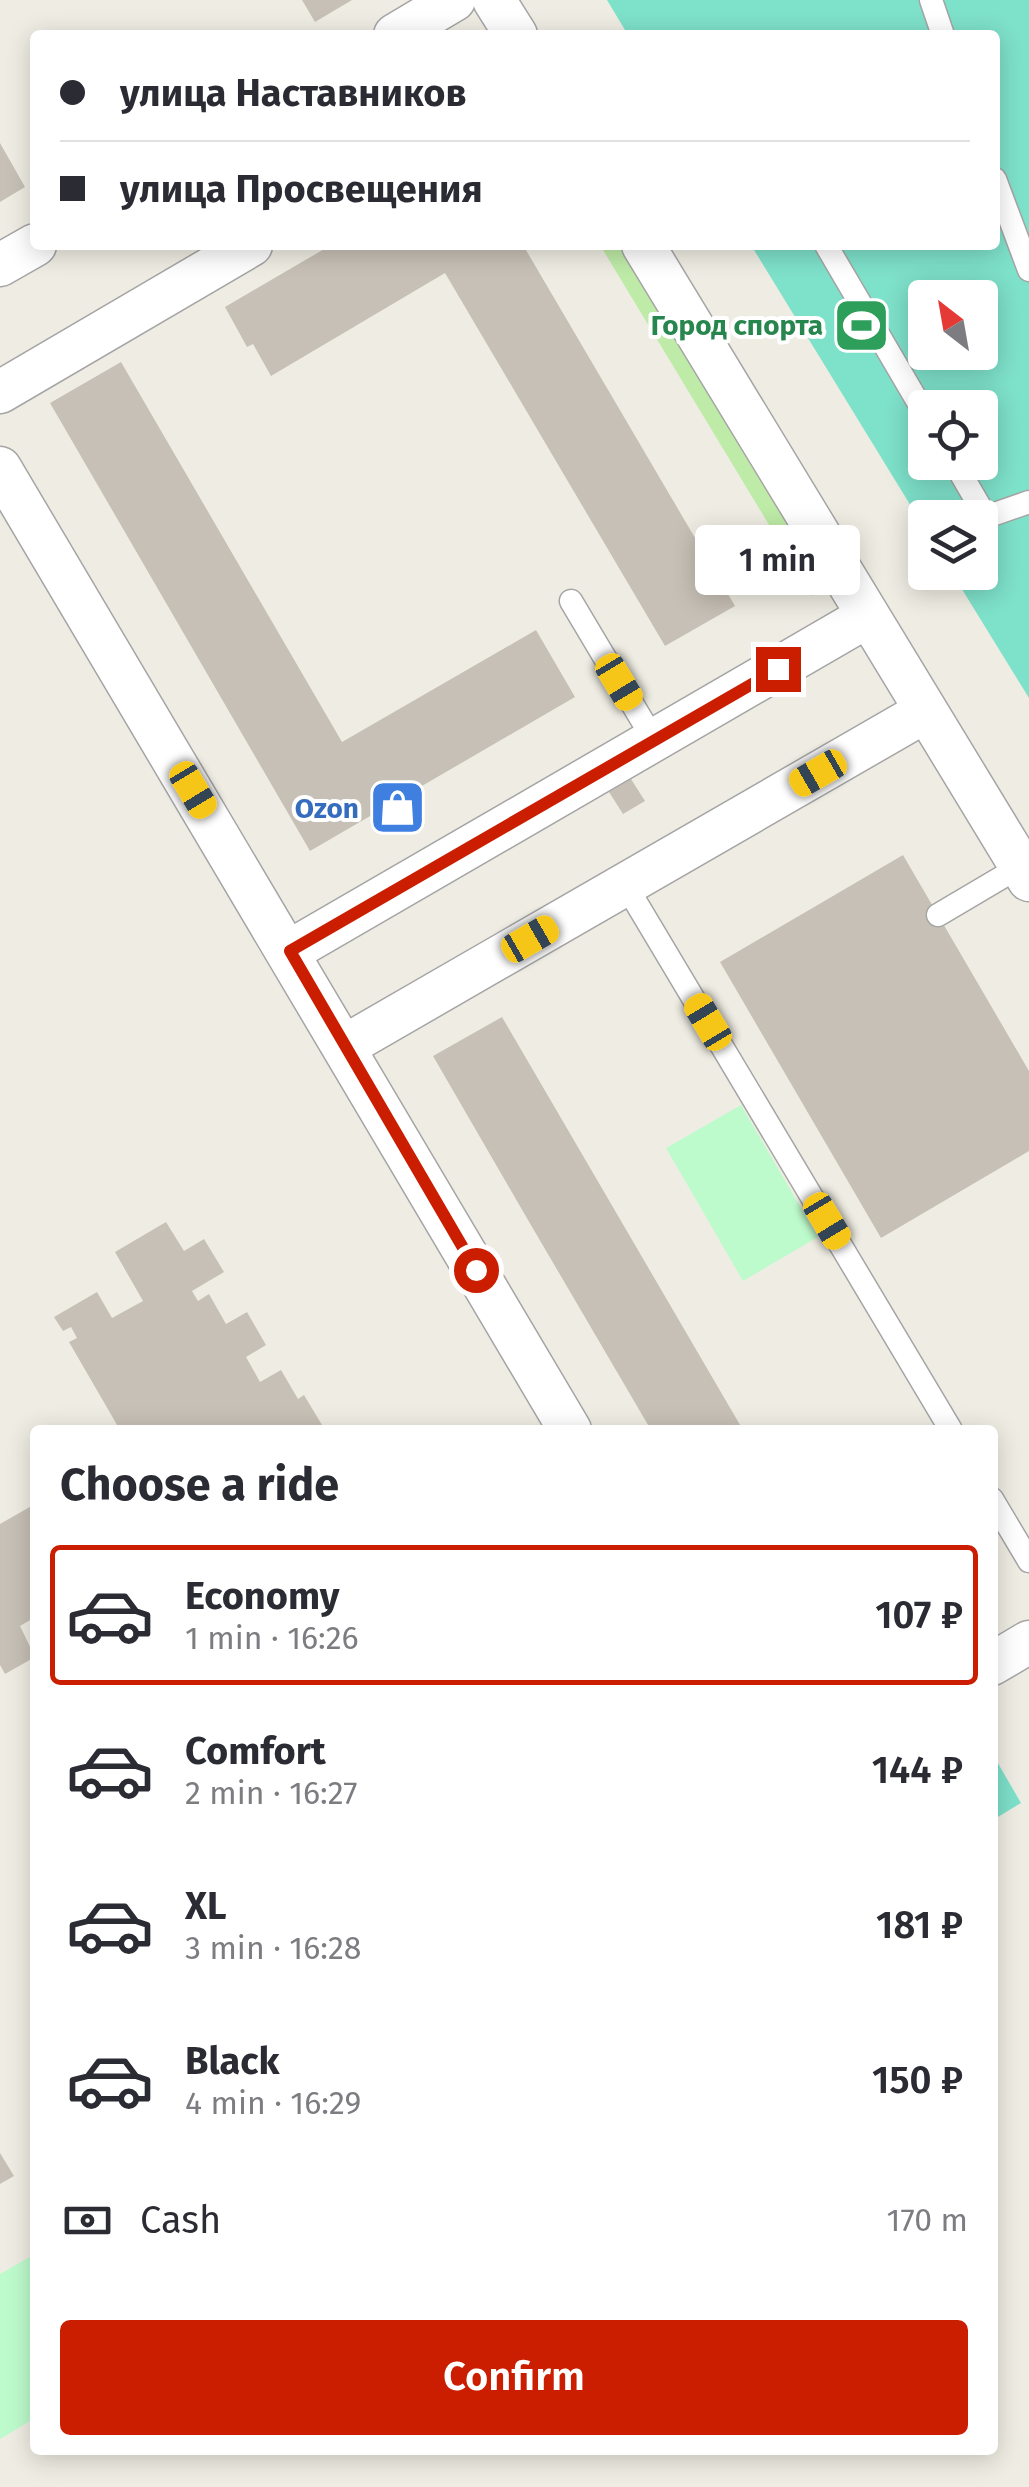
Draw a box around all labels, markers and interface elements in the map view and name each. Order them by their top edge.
text: улица Наставников [120,70,467,116]
text: улица Просвещения [120,166,483,212]
north arrow [908,280,998,370]
map controls [908,280,998,590]
sports icon: Город спорта [832,295,892,355]
place label: Город спорта [651,309,823,342]
button: locate [908,390,998,480]
button: layers [908,500,998,590]
callout: 1 min [696,524,860,594]
text: 1 min [739,541,816,579]
route end [756,647,801,692]
car [591,649,647,715]
car [785,745,851,801]
car [165,757,221,823]
shop icon: Ozon [368,778,428,838]
place label: Ozon [295,792,359,825]
car [497,911,563,967]
car [680,989,736,1055]
car [799,1188,855,1254]
route start [454,1248,499,1293]
text: Choose a ride [60,1458,339,1512]
icon: car [65,1570,155,1660]
text: Economy [185,1573,340,1619]
text: 107 ₽ [875,1592,963,1638]
text: 1 min · 16:26 [185,1619,359,1657]
icon: car [65,1725,155,1815]
text: Comfort [185,1728,326,1774]
text: 144 ₽ [872,1747,963,1793]
text: 2 min · 16:27 [185,1774,357,1812]
icon: car [65,1880,155,1970]
text: XL [185,1883,227,1929]
text: 181 ₽ [876,1902,963,1948]
text: 3 min · 16:28 [185,1929,361,1967]
icon: car [65,2035,155,2125]
text: Black [185,2038,280,2084]
text: 150 ₽ [872,2057,963,2103]
text: 4 min · 16:29 [185,2084,361,2122]
icon: cash [60,2193,115,2248]
text: Cash [140,2197,221,2243]
text: 170 m [887,2201,968,2239]
button: Confirm [60,2320,968,2435]

